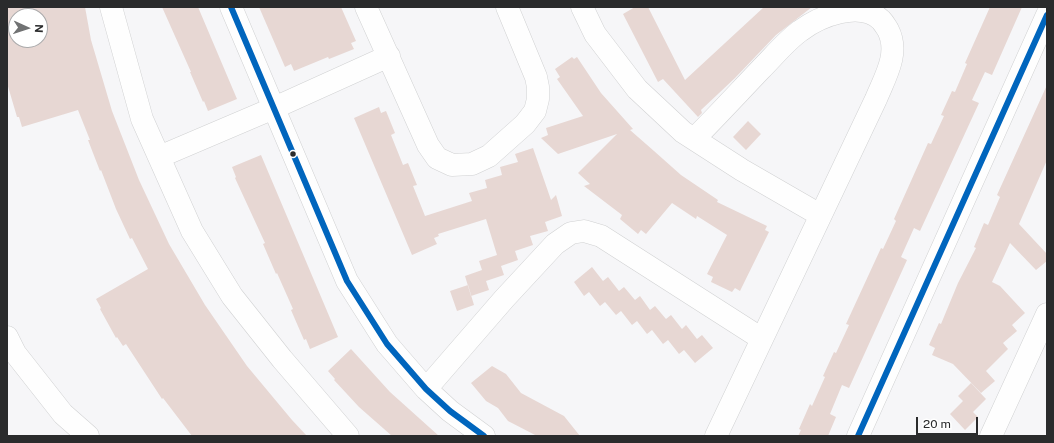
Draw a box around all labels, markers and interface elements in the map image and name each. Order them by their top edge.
north arrow [8,8,48,48]
text: N [33,24,45,33]
unlabelled marker [288,149,298,159]
scale bar [918,409,980,435]
text: 20 m [923,417,951,431]

